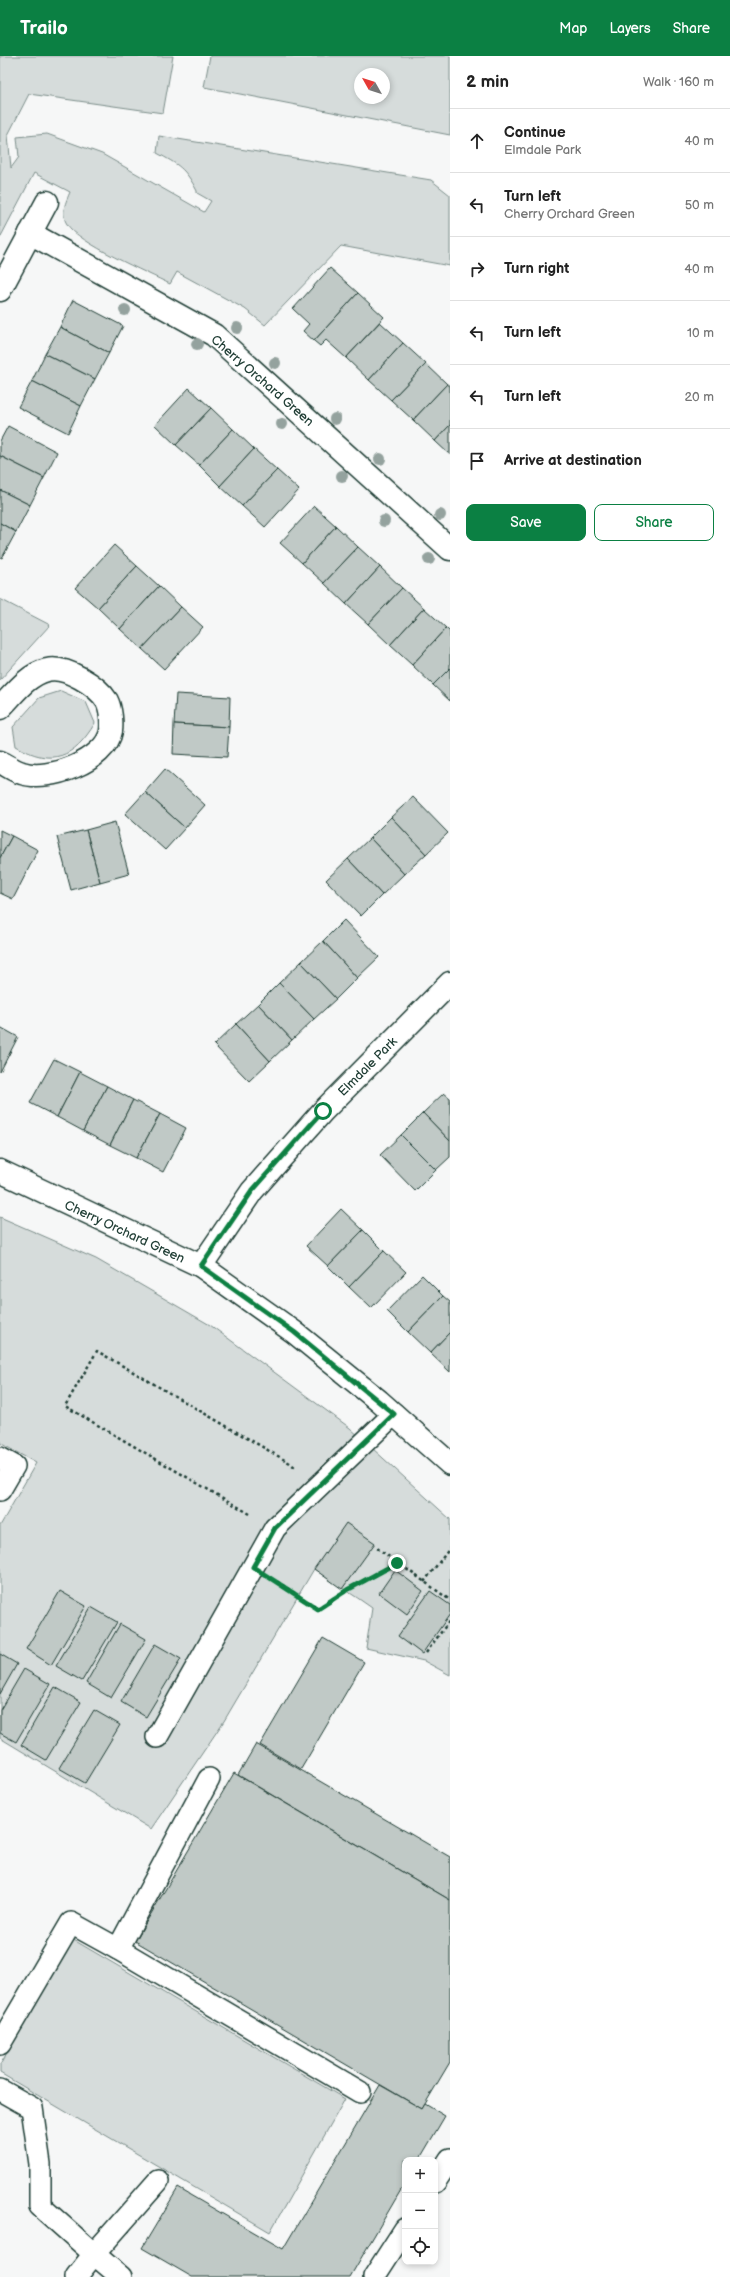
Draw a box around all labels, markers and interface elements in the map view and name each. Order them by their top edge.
text: Trailo [20,17,68,40]
text: Map [559,20,587,37]
text: Layers [609,20,651,37]
text: Share [673,20,710,37]
north arrow [354,68,390,104]
text: 2 min [466,72,509,92]
text: Walk · 160 m [643,74,714,90]
text: Continue [504,123,566,142]
icon: ahead [466,130,488,152]
text: 40 m [684,133,714,149]
text: Elmdale Park [504,142,581,158]
text: Turn left [504,187,561,206]
icon: left [466,194,488,216]
text: 50 m [685,197,714,213]
text: Cherry Orchard Green [504,206,635,222]
icon: right [466,258,488,280]
text: Turn right [504,259,569,278]
text: 40 m [684,261,714,277]
icon: left [466,322,488,344]
text: Turn left [504,323,561,342]
text: 10 m [687,325,714,341]
street label: Cherry Orchard Green [208,332,317,430]
icon: left [466,386,488,408]
text: Turn left [504,387,561,406]
text: 20 m [684,389,714,405]
icon: arrive [466,450,488,472]
text: Arrive at destination [504,451,642,470]
button: Save [466,504,586,541]
button: Share [594,504,714,541]
street label: Elmdale Park [335,1033,401,1100]
route start [314,1102,332,1120]
street label: Cherry Orchard Green [62,1197,187,1267]
route end [388,1554,406,1572]
map controls [402,2157,438,2265]
button: + [402,2157,438,2193]
button: − [402,2193,438,2229]
button: locate [402,2229,438,2265]

